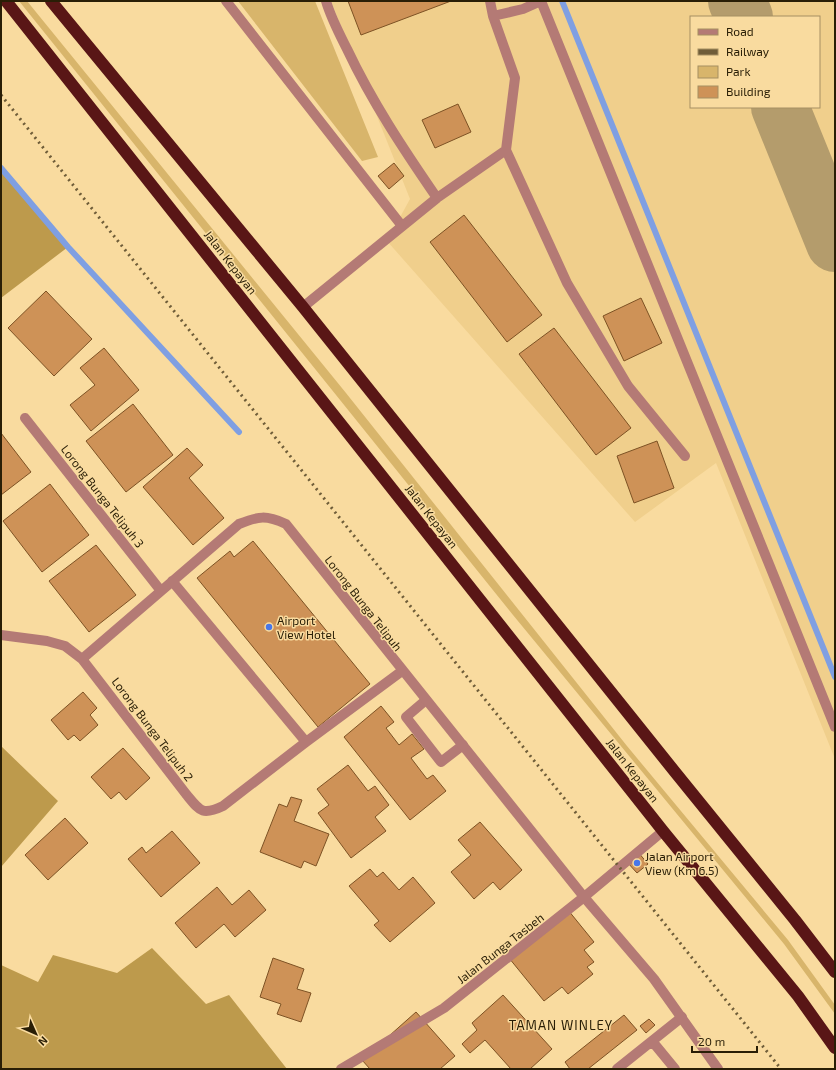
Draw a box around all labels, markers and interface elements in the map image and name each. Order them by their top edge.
legend [690,16,820,108]
text: Road [726,24,754,38]
text: Railway [726,44,770,58]
text: Park [726,64,751,78]
text: Building [726,84,771,98]
street label: Jalan Kepayan [202,227,260,297]
street label: Lorong Bunga Telipuh 3 [59,442,147,550]
street label: Jalan Kepayan [403,481,461,551]
street label: Lorong Bunga Telipuh [322,553,406,653]
place label: Airport View Hotel [277,613,336,641]
marker: Airport View Hotel [264,622,274,632]
street label: Lorong Bunga Telipuh 2 [109,674,197,784]
street label: Jalan Kepayan [604,735,662,805]
place label: Jalan Airport View (Km 6.5) [645,849,719,877]
marker: Jalan Airport View (Km 6.5) [632,858,642,868]
street label: Jalan Bunga Tasbeh [454,910,546,986]
north arrow [16,1014,56,1054]
district label: TAMAN WINLEY [509,1017,613,1033]
scale bar [692,1028,757,1054]
text: N [36,1034,51,1049]
text: 20 m [698,1034,725,1048]

